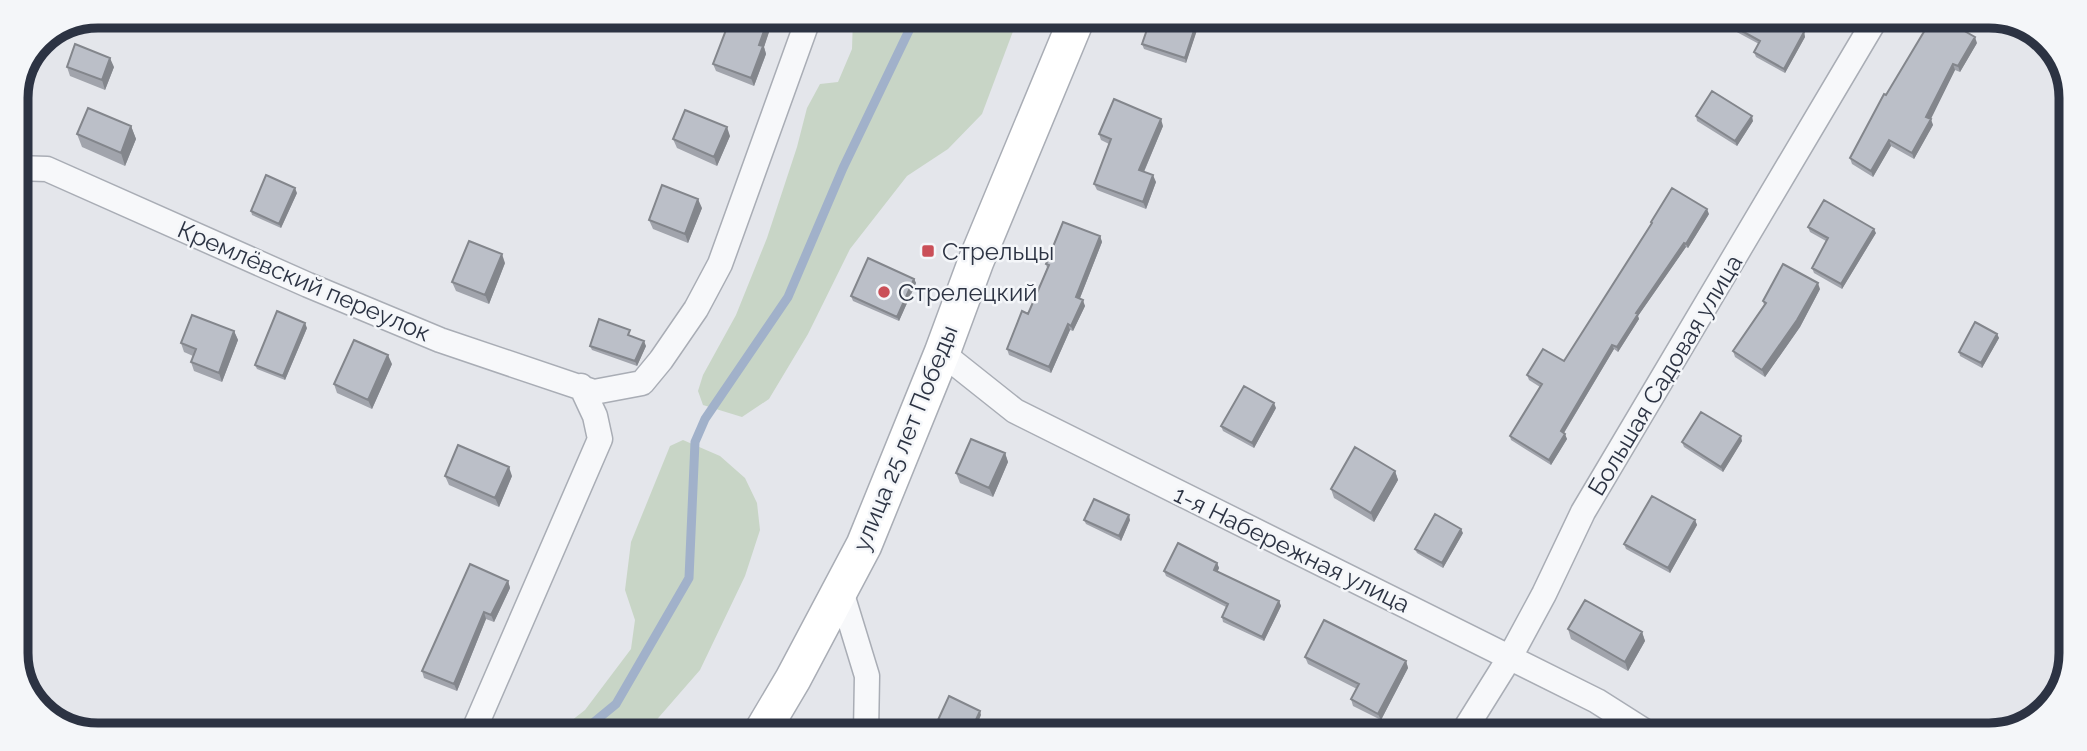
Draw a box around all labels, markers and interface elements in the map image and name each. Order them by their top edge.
street label: Кремлёвский переулок [173,215,435,347]
place label: Стрельцы [942,237,1054,266]
marker: Стрельцы [920,243,936,259]
street label: Большая Садовая улица [1582,249,1748,501]
place label: Стрелецкий [898,278,1037,307]
marker: Стрелецкий [876,284,892,300]
street label: улица 25 лет Победы [846,321,964,555]
street label: 1-я Набережная улица [1169,479,1415,619]

